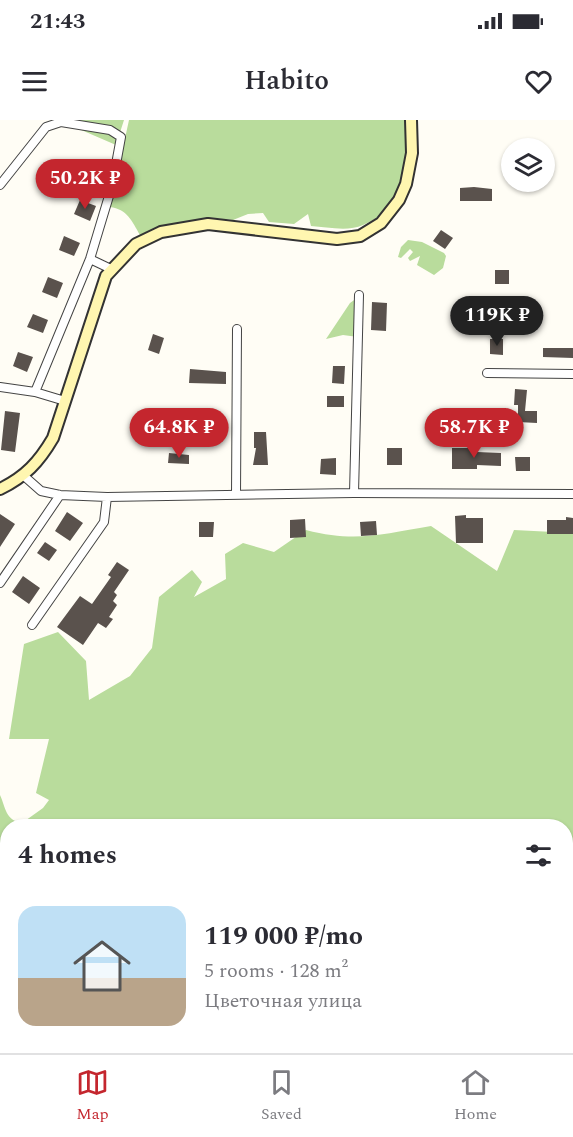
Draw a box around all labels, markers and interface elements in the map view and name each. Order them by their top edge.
text: 21:43 [30,5,85,38]
text: Habito [244,60,329,102]
icon: menu [18,65,51,98]
icon: heart [522,65,555,98]
map controls [501,138,555,192]
button: layers [501,138,555,192]
pin: 50.2K ₽ [30,159,140,210]
text: 50.2K ₽ [50,163,120,193]
pin: 119K ₽ [448,296,546,347]
text: 119K ₽ [464,300,530,330]
pin: 64.8K ₽ [124,408,234,459]
pin: 58.7K ₽ [419,408,529,459]
text: 64.8K ₽ [144,412,214,442]
text: 58.7K ₽ [439,412,509,442]
text: 4 homes [18,835,117,875]
icon: filters [522,839,555,872]
text: 119 000 ₽/mo [204,916,363,956]
icon: home [66,930,138,1002]
text: 5 rooms · 128 m² [204,956,348,986]
text: Цветочная улица [204,986,362,1016]
tab: Map [76,1066,109,1126]
tab: Saved [261,1066,302,1126]
tab: Home [454,1066,497,1126]

